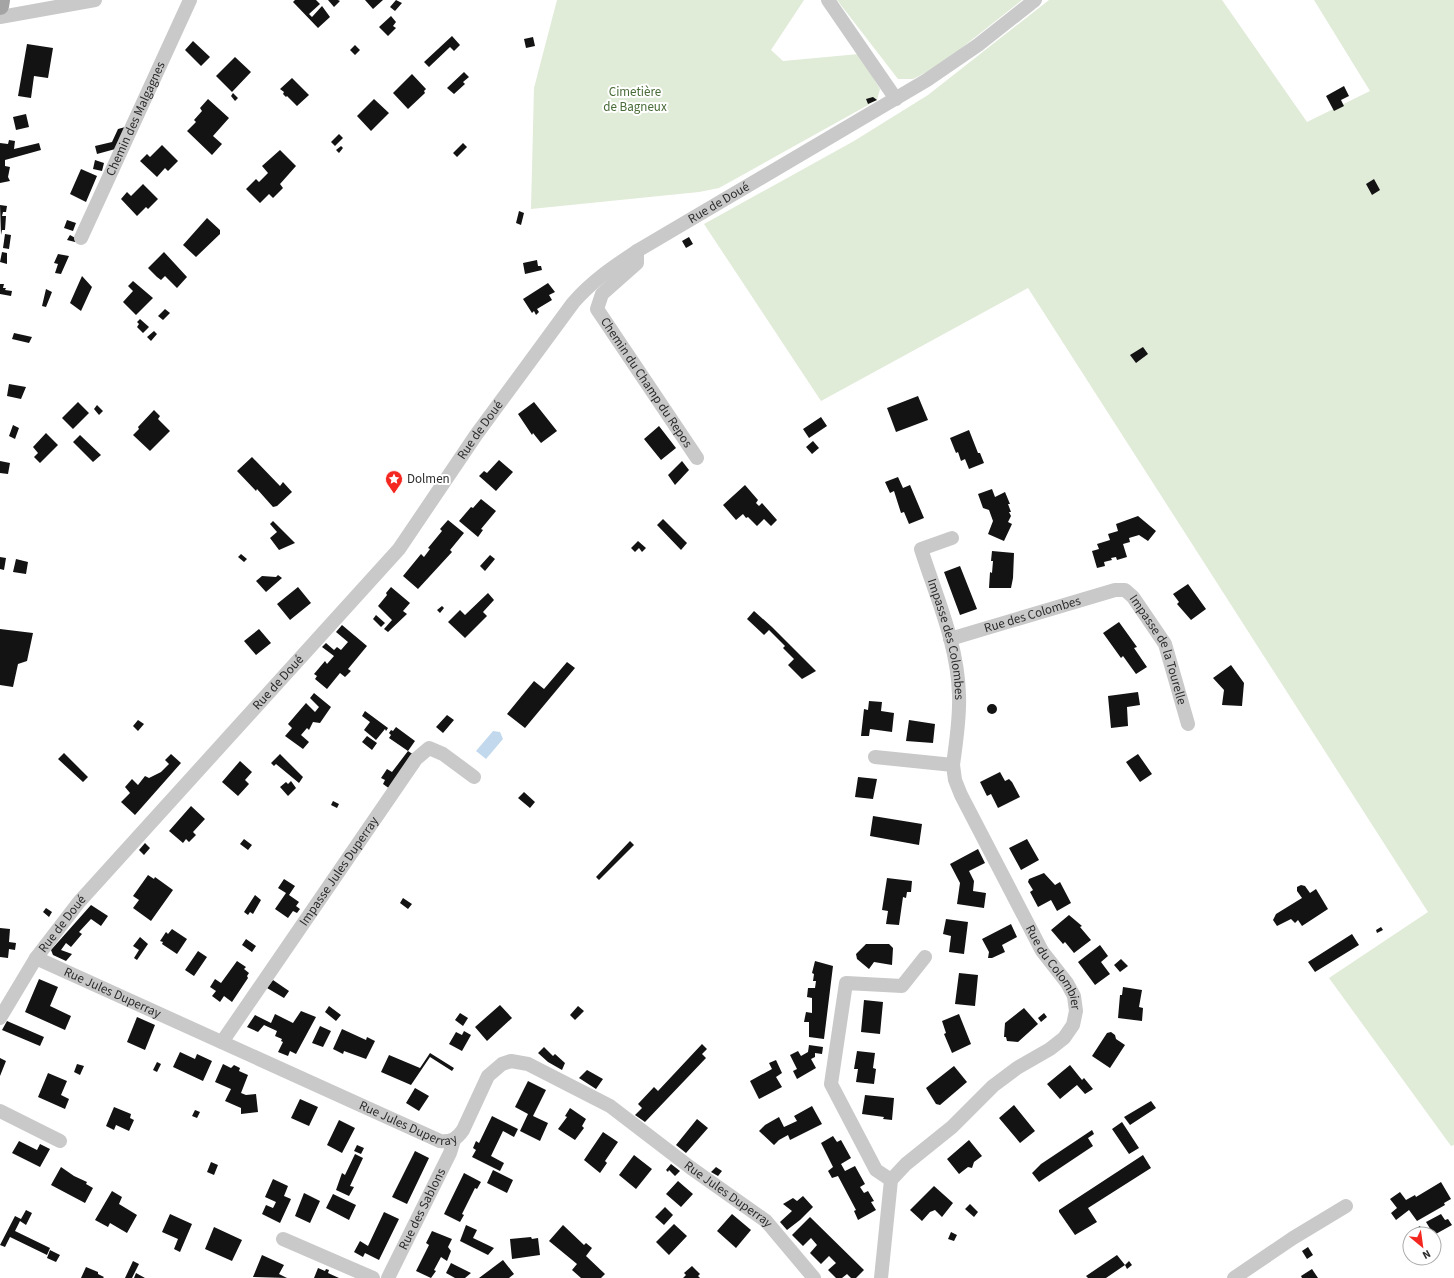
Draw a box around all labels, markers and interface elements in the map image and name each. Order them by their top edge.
street label: Chemin des Malgagnes [101,58,170,179]
park label: Cimetière de Bagneux [603,83,667,116]
street label: Rue de Doué [685,178,753,228]
street label: Chemin du Champ du Repos [596,314,697,452]
street label: Rue de Doué [453,397,507,463]
place icon: Dolmen [384,469,404,494]
place label: Dolmen [407,470,450,488]
street label: Impasse des Colombes [923,576,968,701]
street label: Rue des Colombes [982,591,1083,637]
street label: Impasse de la Tourelle [1125,591,1191,707]
street label: Rue de Doué [248,651,308,714]
street label: Impasse Jules Duperray [295,813,383,930]
street label: Rue de Doué [34,891,90,956]
street label: Rue du Colombier [1021,922,1085,1011]
street label: Rue Jules Duperray [61,963,164,1022]
street label: Rue Jules Duperray [356,1097,460,1150]
street label: Rue Jules Duperray [680,1157,777,1231]
street label: Rue des Sablons [394,1165,450,1253]
north arrow [1402,1226,1442,1266]
text: N [1420,1246,1433,1263]

